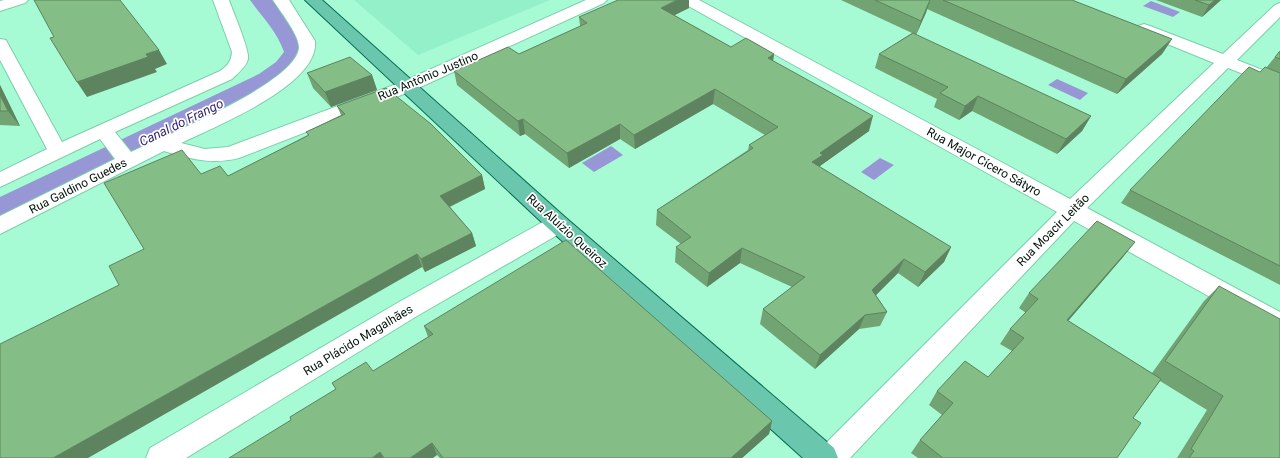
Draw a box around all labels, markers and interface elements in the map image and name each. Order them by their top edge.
street label: Rua Antônio Justino [376,48,480,103]
water label: Canal do Frango [137,96,226,149]
street label: Rua Major Cícero Sátyro [924,125,1044,199]
street label: Rua Galdino Guedes [27,155,129,217]
street label: Rua Aluízio Queiroz [524,191,610,271]
street label: Rua Moacir Leitão [1014,191,1092,269]
street label: Rua Plácido Magalhães [301,302,415,378]

